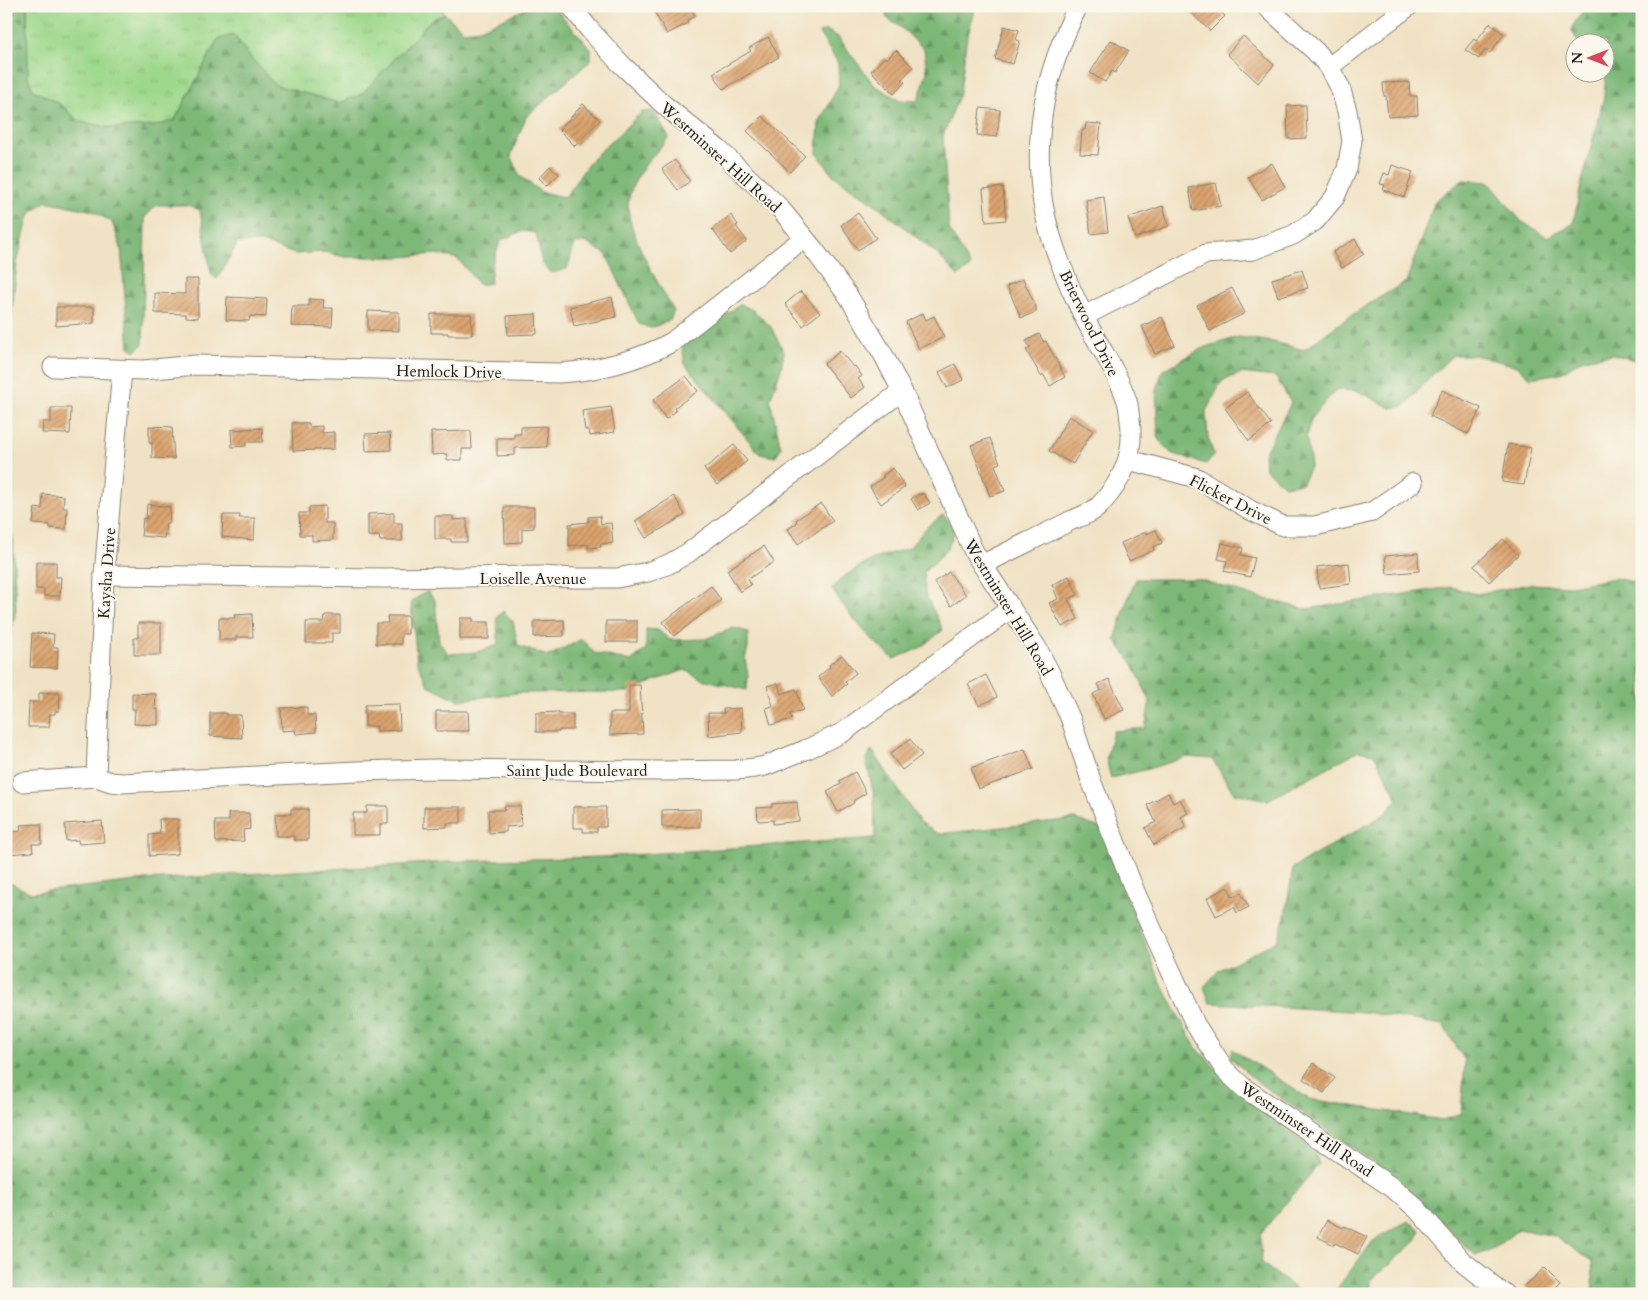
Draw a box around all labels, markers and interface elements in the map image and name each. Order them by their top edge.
north arrow [1566,32,1616,82]
text: N [1568,52,1587,64]
street label: Westminster Hill Road [654,97,786,218]
street label: Brierwood Drive [1054,267,1124,380]
street label: Hemlock Drive [396,360,502,384]
street label: Flicker Drive [1186,470,1275,530]
street label: Kaysha Drive [93,527,121,619]
street label: Westminster Hill Road [958,534,1058,680]
street label: Loiselle Avenue [479,568,587,590]
street label: Saint Jude Boulevard [506,760,648,782]
street label: Westminster Hill Road [1235,1077,1378,1183]

